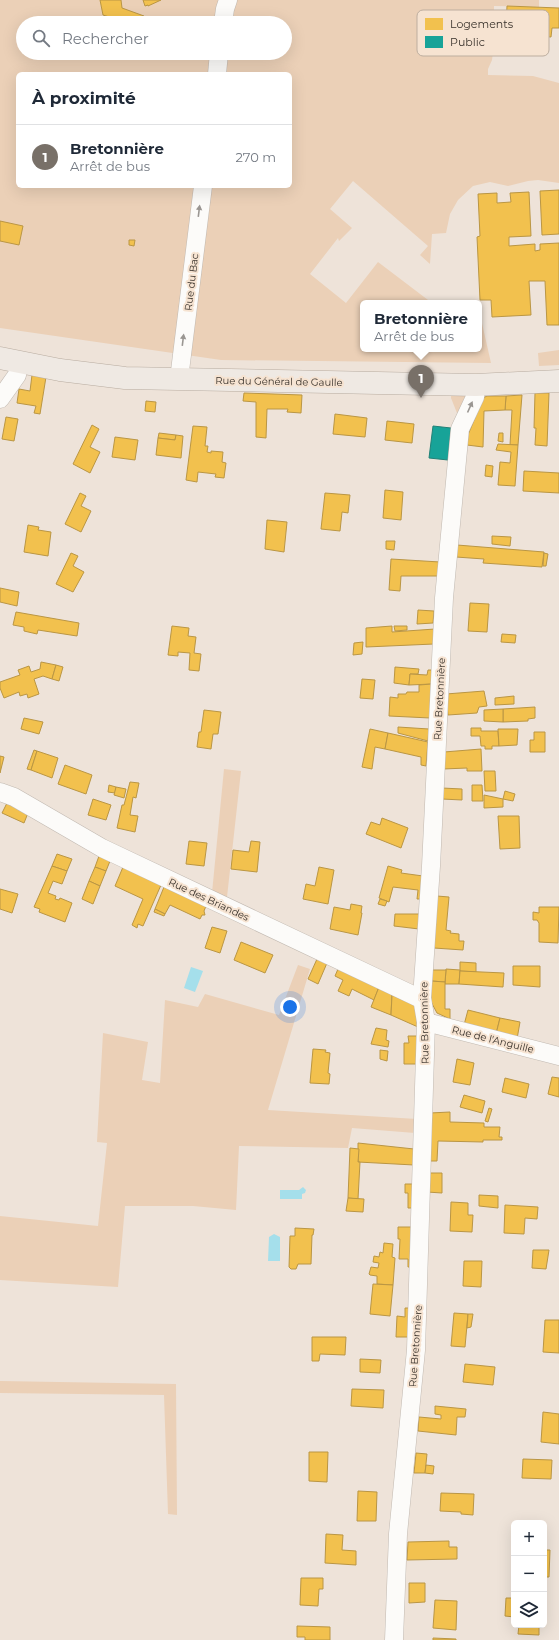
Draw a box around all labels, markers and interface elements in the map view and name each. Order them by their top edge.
legend [417,10,549,56]
search box [16,16,292,60]
text: Logements [450,17,514,31]
icon: search [30,27,52,49]
text: Rechercher [62,29,149,48]
text: Public [450,35,485,49]
text: À proximité [32,88,136,108]
text: Bretonnière [70,139,164,158]
text: 1 [42,149,48,165]
text: 270 m [235,149,276,165]
text: Arrêt de bus [70,158,150,174]
one-way arrow [196,205,203,217]
street label: Rue du Bac [182,252,202,312]
popup [360,300,482,352]
text: Bretonnière [374,309,468,328]
text: Arrêt de bus [374,328,454,344]
one-way arrow [180,334,187,346]
pin: 1 [408,365,434,398]
street label: Rue du Général de Gaulle [215,374,343,389]
one-way arrow [467,402,473,413]
street label: Rue Bretonnière [431,658,448,741]
street label: Rue des Briandes [166,875,251,924]
street label: Rue Bretonnière [417,982,432,1064]
your location [280,997,300,1017]
street label: Rue de l'Anguille [451,1023,535,1056]
street label: Rue Bretonnière [406,1304,425,1388]
map controls [511,1520,547,1628]
button: + [511,1520,547,1556]
button: − [511,1556,547,1592]
button: layers [511,1592,547,1628]

